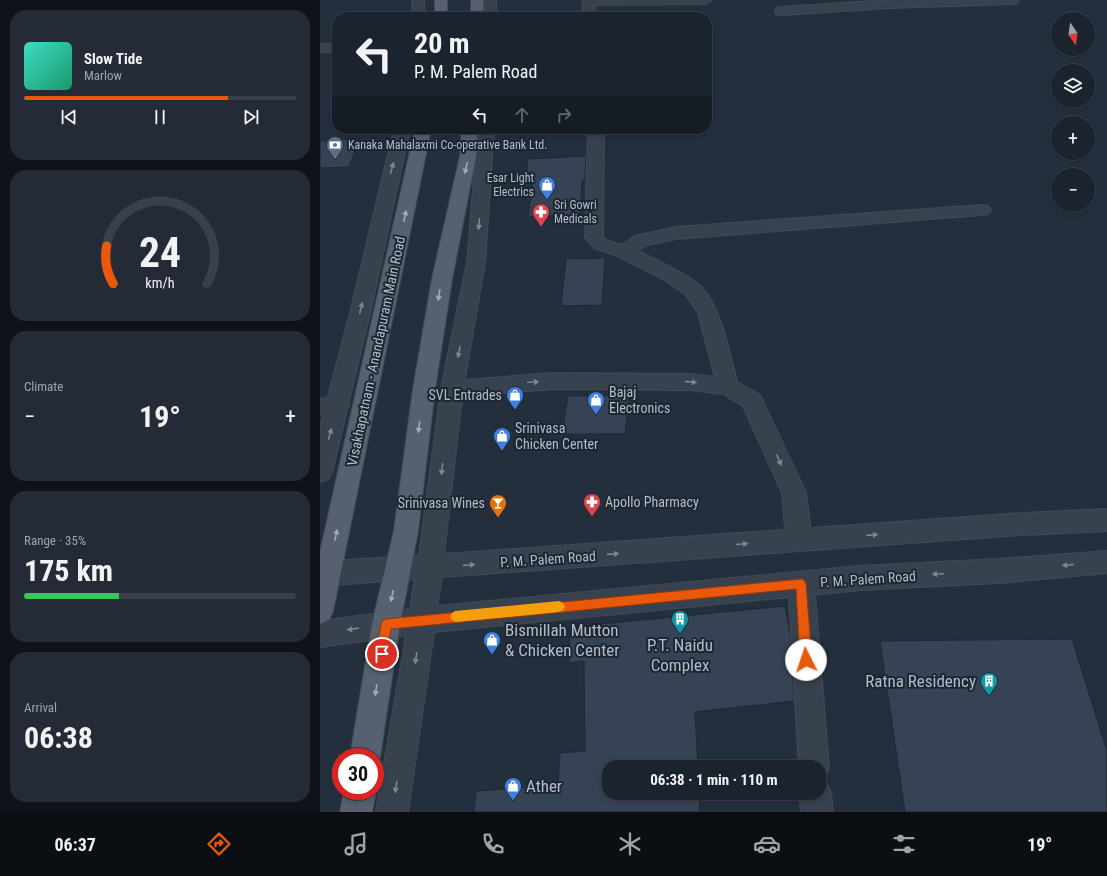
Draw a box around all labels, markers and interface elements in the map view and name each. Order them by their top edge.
north arrow [1051,12,1095,56]
map controls [1051,12,1095,212]
text: 20 m [414,27,470,60]
icon: left [348,28,400,80]
text: Slow Tide [84,50,142,68]
text: P. M. Palem Road [414,61,537,82]
button: layers [1051,64,1095,108]
text: Marlow [84,68,122,83]
icon: left [469,104,491,126]
icon: ahead [511,104,533,126]
icon: right [553,104,575,126]
icon: previous [58,106,80,128]
icon: pause [149,106,171,128]
icon: next [240,106,262,128]
button: + [1051,116,1095,160]
bank icon: Kanaka Mahalaxmi Co-operative Bank Ltd. [325,135,345,160]
place label: Kanaka Mahalaxmi Co-operative Bank Ltd. [348,138,547,152]
one-way arrow [390,161,396,174]
one-way arrow [462,162,468,174]
button: − [1051,168,1095,212]
place label: Esar Light Electrics [487,171,534,199]
shop icon: Esar Light Electrics [537,175,557,200]
place label: Sri Gowri Medicals [554,198,597,226]
pharmacy icon: Sri Gowri Medicals [531,202,551,227]
one-way arrow [402,210,408,222]
one-way arrow [475,218,482,230]
text: 24 [139,227,181,276]
street label: Visakhapatnam - Anandapuram Main Road [344,235,408,467]
text: km/h [145,274,175,290]
one-way arrow [436,289,442,301]
one-way arrow [359,302,365,314]
one-way arrow [456,346,462,358]
text: Climate [24,379,63,394]
one-way arrow [527,379,539,386]
one-way arrow [684,379,697,386]
place label: Bajaj Electronics [609,384,670,416]
shop icon: SVL Entrades [505,385,525,410]
place label: SVL Entrades [429,387,502,403]
shop icon: Bajaj Electronics [586,390,606,415]
text: 19° [139,399,181,434]
text: − [24,404,35,429]
text: + [285,404,296,429]
place label: Srinivasa Chicken Center [515,420,598,452]
one-way arrow [416,421,423,433]
shop icon: Srinivasa Chicken Center [492,426,512,451]
one-way arrow [327,428,333,440]
one-way arrow [776,454,782,466]
one-way arrow [439,463,445,475]
pharmacy icon: Apollo Pharmacy [582,492,602,517]
bar icon: Srinivasa Wines [488,493,508,518]
place label: Apollo Pharmacy [605,494,699,510]
place label: Srinivasa Wines [398,495,485,511]
one-way arrow [334,529,340,541]
one-way arrow [866,531,878,538]
text: Range · 35% [24,533,86,548]
one-way arrow [736,541,748,548]
street label: P. M. Palem Road [500,548,596,570]
one-way arrow [607,551,619,558]
text: 175 km [24,553,113,588]
one-way arrow [463,561,475,568]
one-way arrow [1062,562,1074,569]
street label: P. M. Palem Road [820,568,916,590]
one-way arrow [931,571,944,577]
one-way arrow [389,590,395,602]
building icon: P.T. Naidu Complex [670,609,690,634]
place label: Bismillah Mutton & Chicken Center [505,620,619,660]
one-way arrow [347,626,359,632]
shop icon: Bismillah Mutton & Chicken Center [482,630,502,655]
place label: P.T. Naidu Complex [647,635,713,675]
pin [365,637,399,671]
position arrow [785,639,827,681]
icon: arrive [371,643,393,665]
one-way arrow [413,652,419,664]
place label: Ratna Residency [865,671,976,691]
building icon: Ratna Residency [979,671,999,696]
one-way arrow [373,684,379,696]
text: Arrival [24,700,57,715]
text: 06:38 [24,720,93,755]
speed limit sign: 30 [332,748,384,800]
text: 06:38 · 1 min · 110 m [650,771,778,789]
shop icon: Ather [503,776,523,801]
place label: Ather [526,776,562,796]
one-way arrow [393,781,399,793]
icon: directions [205,830,233,858]
icon: music [342,830,370,858]
icon: phone [479,830,507,858]
icon: climate [616,830,644,858]
icon: car [753,830,781,858]
icon: filters [890,830,918,858]
text: 06:37 [55,834,96,855]
text: 19° [1027,834,1052,855]

